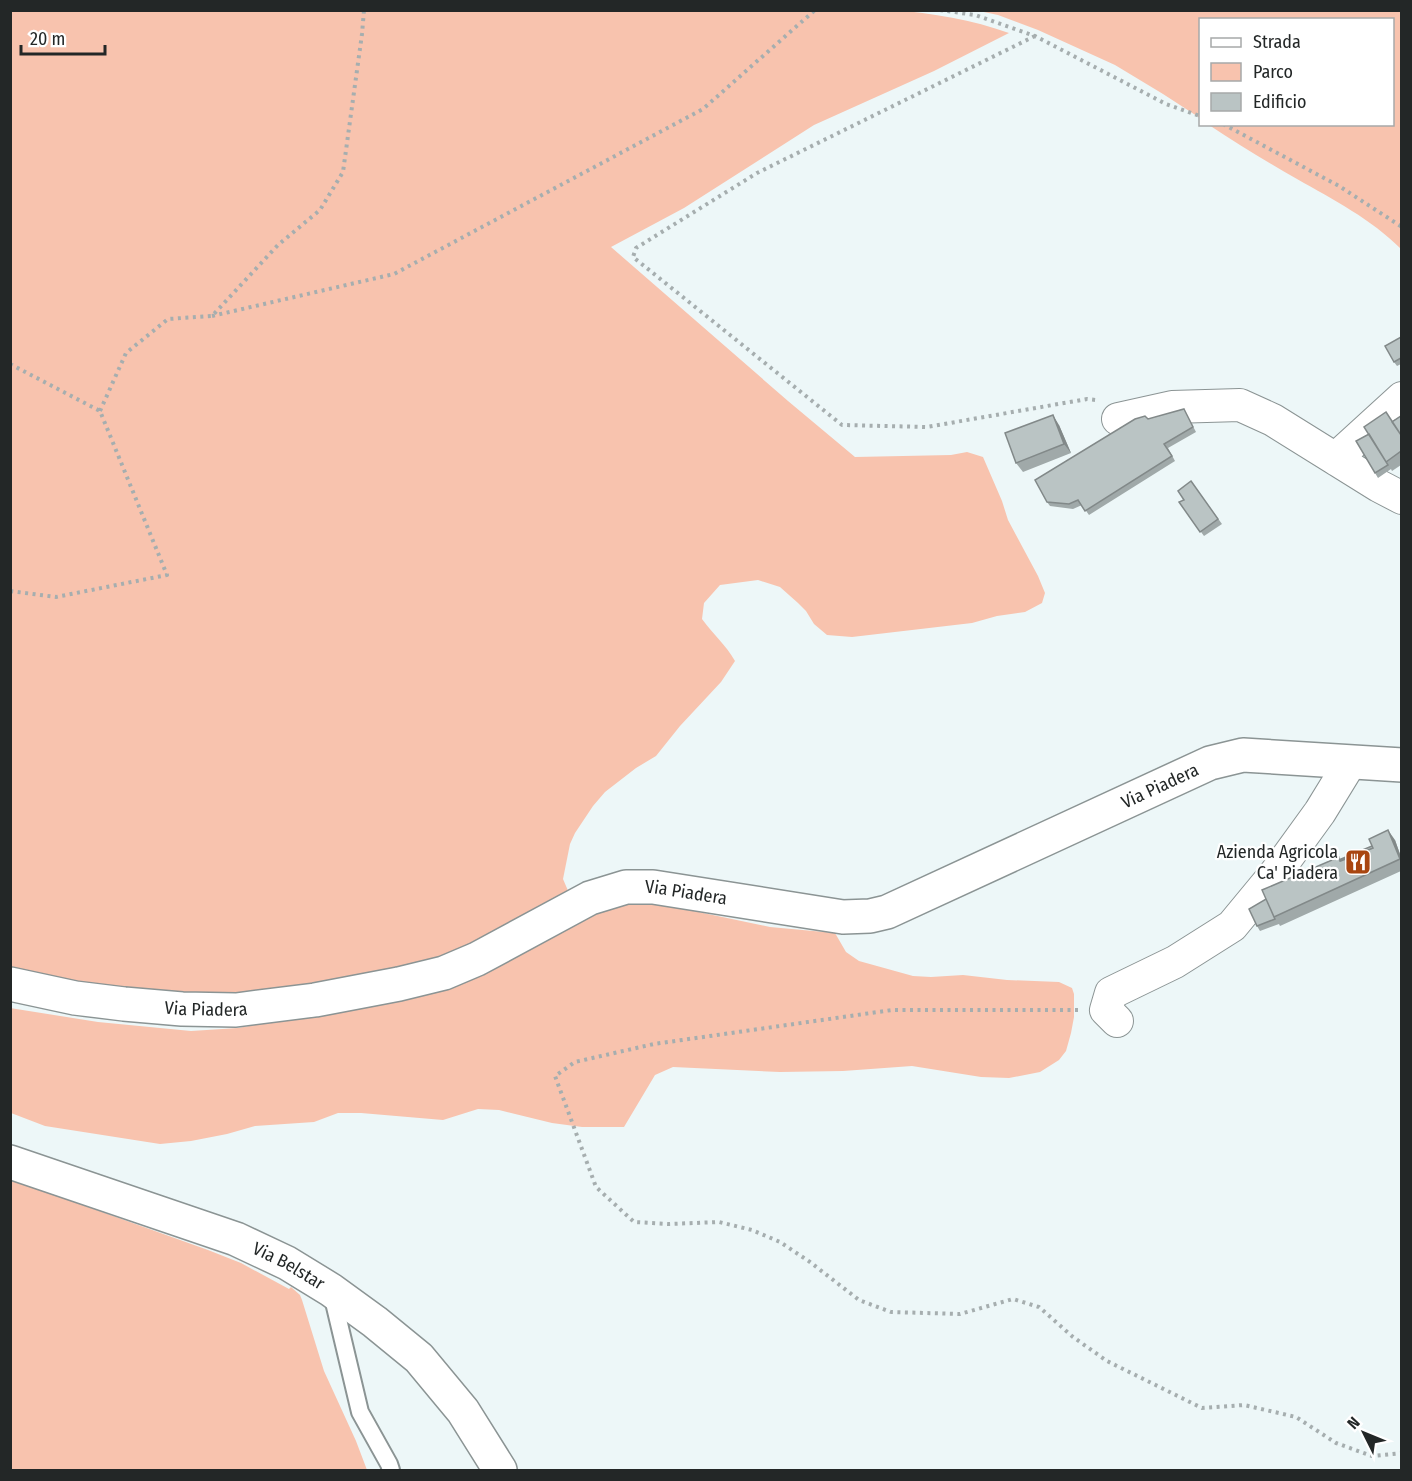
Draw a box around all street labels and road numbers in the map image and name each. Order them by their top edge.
street label: Via Piadera [1118,759,1202,813]
street label: Via Piadera [645,876,729,910]
street label: Via Piadera [164,997,249,1021]
street label: Via Belstar [249,1237,329,1295]

